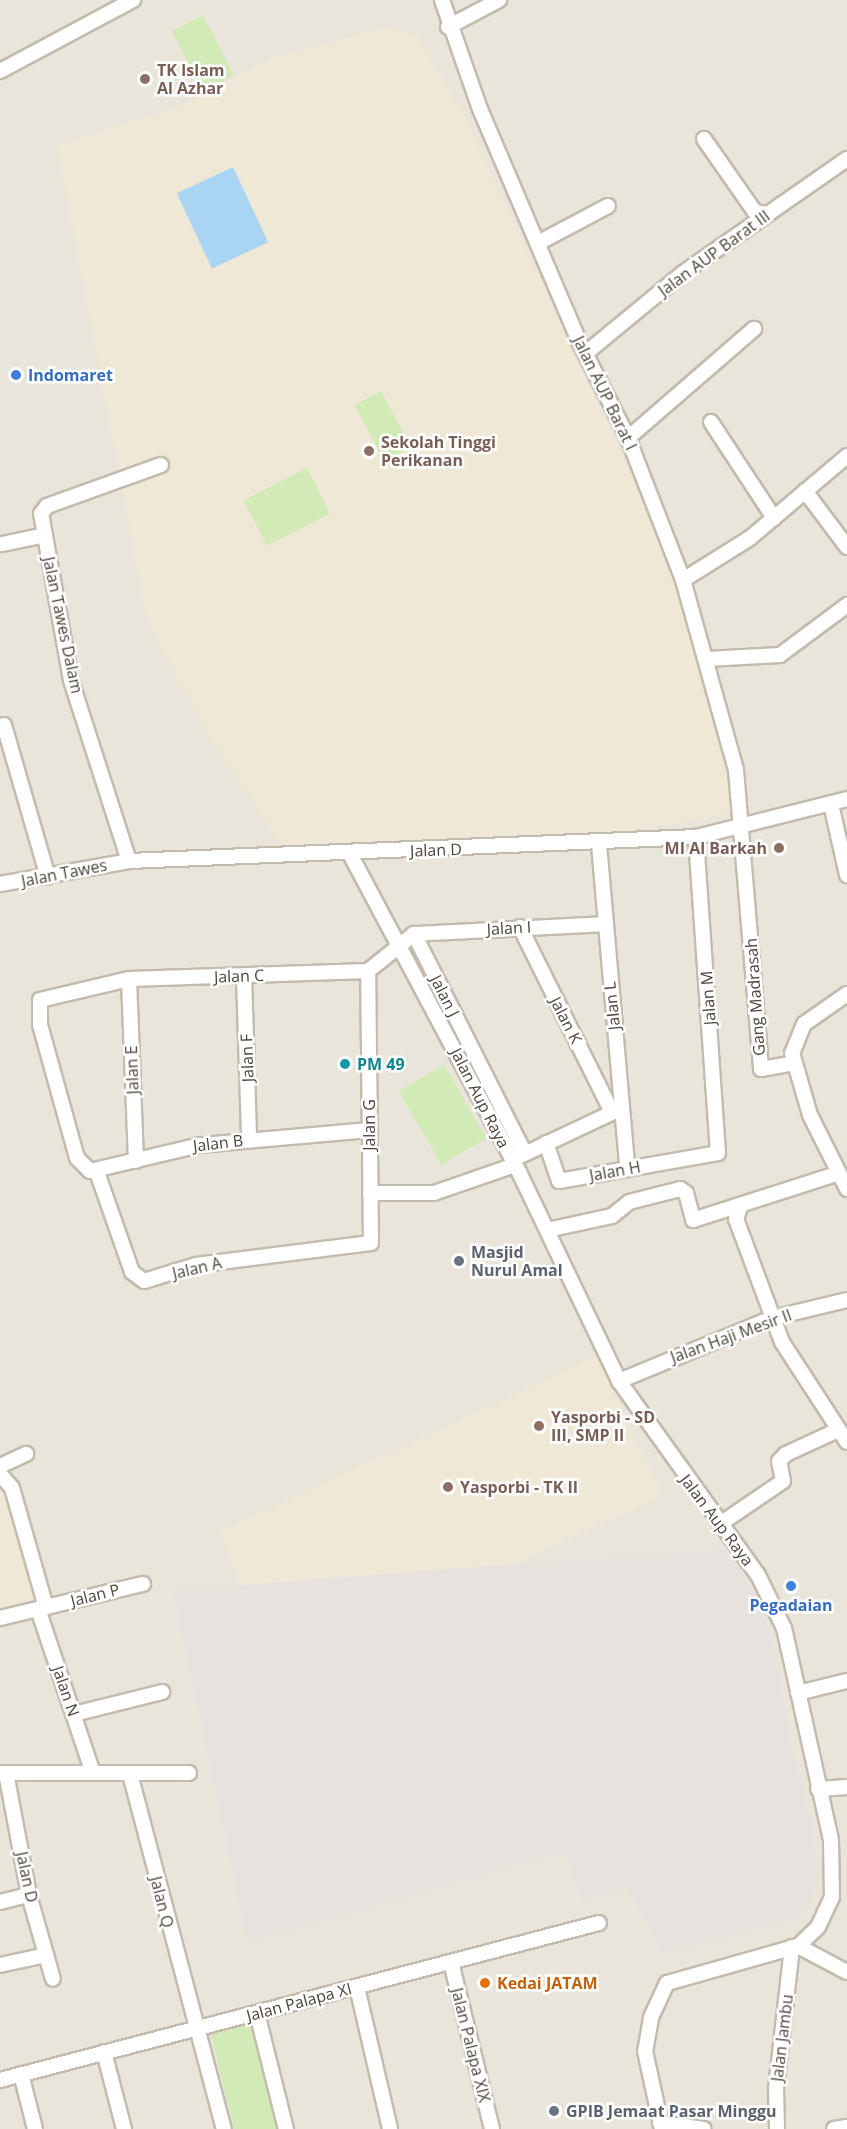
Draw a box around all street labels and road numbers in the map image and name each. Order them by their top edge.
street label: Jalan AUP Barat III [654,206,774,300]
street label: Jalan AUP Barat I [569,333,641,453]
street label: Jalan Tawes Dalam [39,555,87,695]
street label: Jalan D [410,840,462,860]
street label: Jalan Tawes [20,855,108,891]
street label: Jalan I [486,917,532,939]
street label: Gang Madrasah [741,937,769,1057]
street label: Jalan C [214,966,264,986]
street label: Jalan M [697,970,719,1026]
street label: Jalan J [426,972,464,1020]
street label: Jalan L [600,981,624,1031]
street label: Jalan K [546,993,586,1047]
street label: Jalan F [237,1034,257,1082]
street label: Jalan E [122,1045,142,1095]
street label: Jalan Aup Raya [447,1045,513,1151]
street label: Jalan G [359,1099,379,1151]
street label: Jalan B [192,1130,244,1156]
street label: Jalan H [588,1157,642,1185]
street label: Jalan A [170,1253,224,1283]
street label: Jalan Haji Mesir II [668,1305,794,1367]
street label: Jalan Aup Raya [676,1470,758,1570]
street label: Jalan P [69,1580,121,1610]
street label: Jalan N [48,1663,84,1719]
street label: Jalan D [12,1850,42,1904]
street label: Jalan Q [146,1874,178,1930]
street label: Jalan Palapa XI [244,1979,354,2025]
street label: Jalan Palapa XIX [447,1986,495,2104]
street label: Jalan Jambu [767,1993,797,2083]

